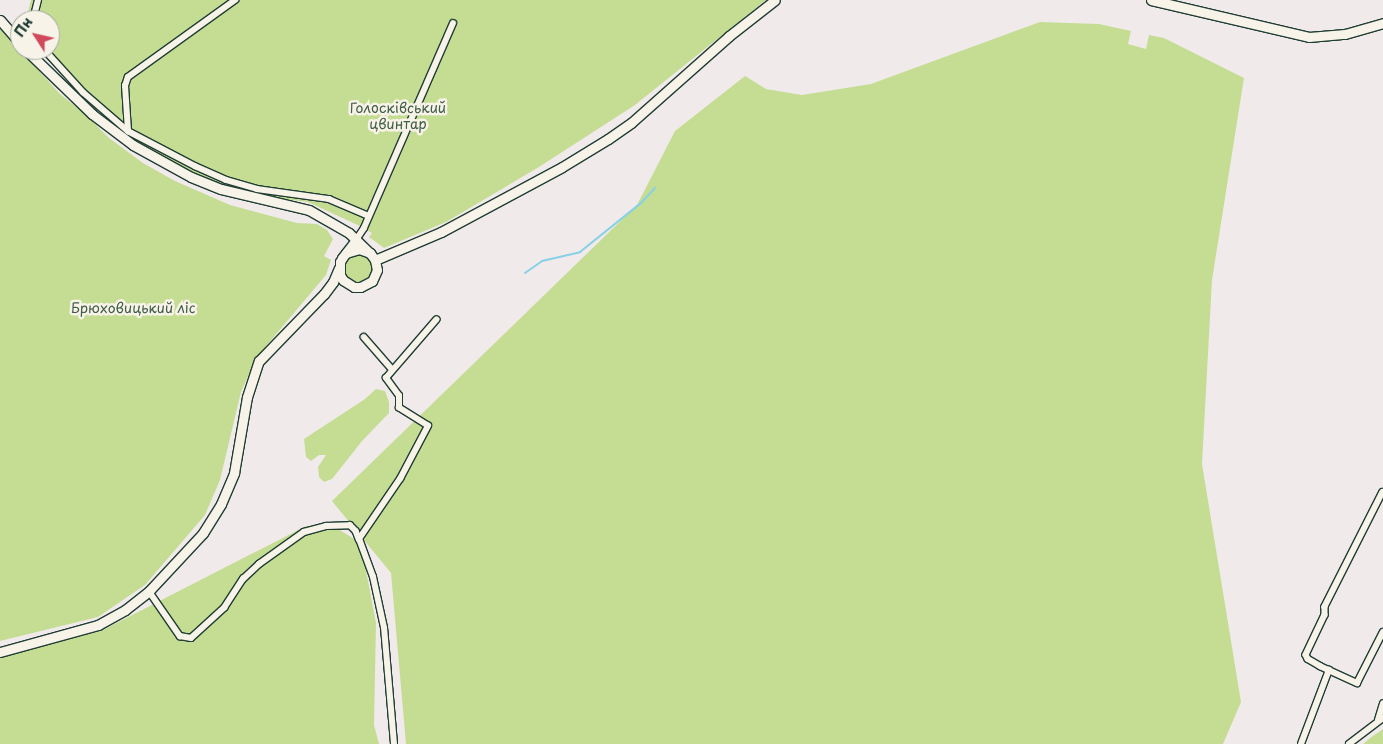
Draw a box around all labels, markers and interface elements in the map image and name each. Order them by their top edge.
north arrow [10,10,60,60]
text: Пн [9,12,38,41]
park label: Голосківський цвинтар [350,100,446,132]
park label: Брюховицький ліс [70,300,196,316]

